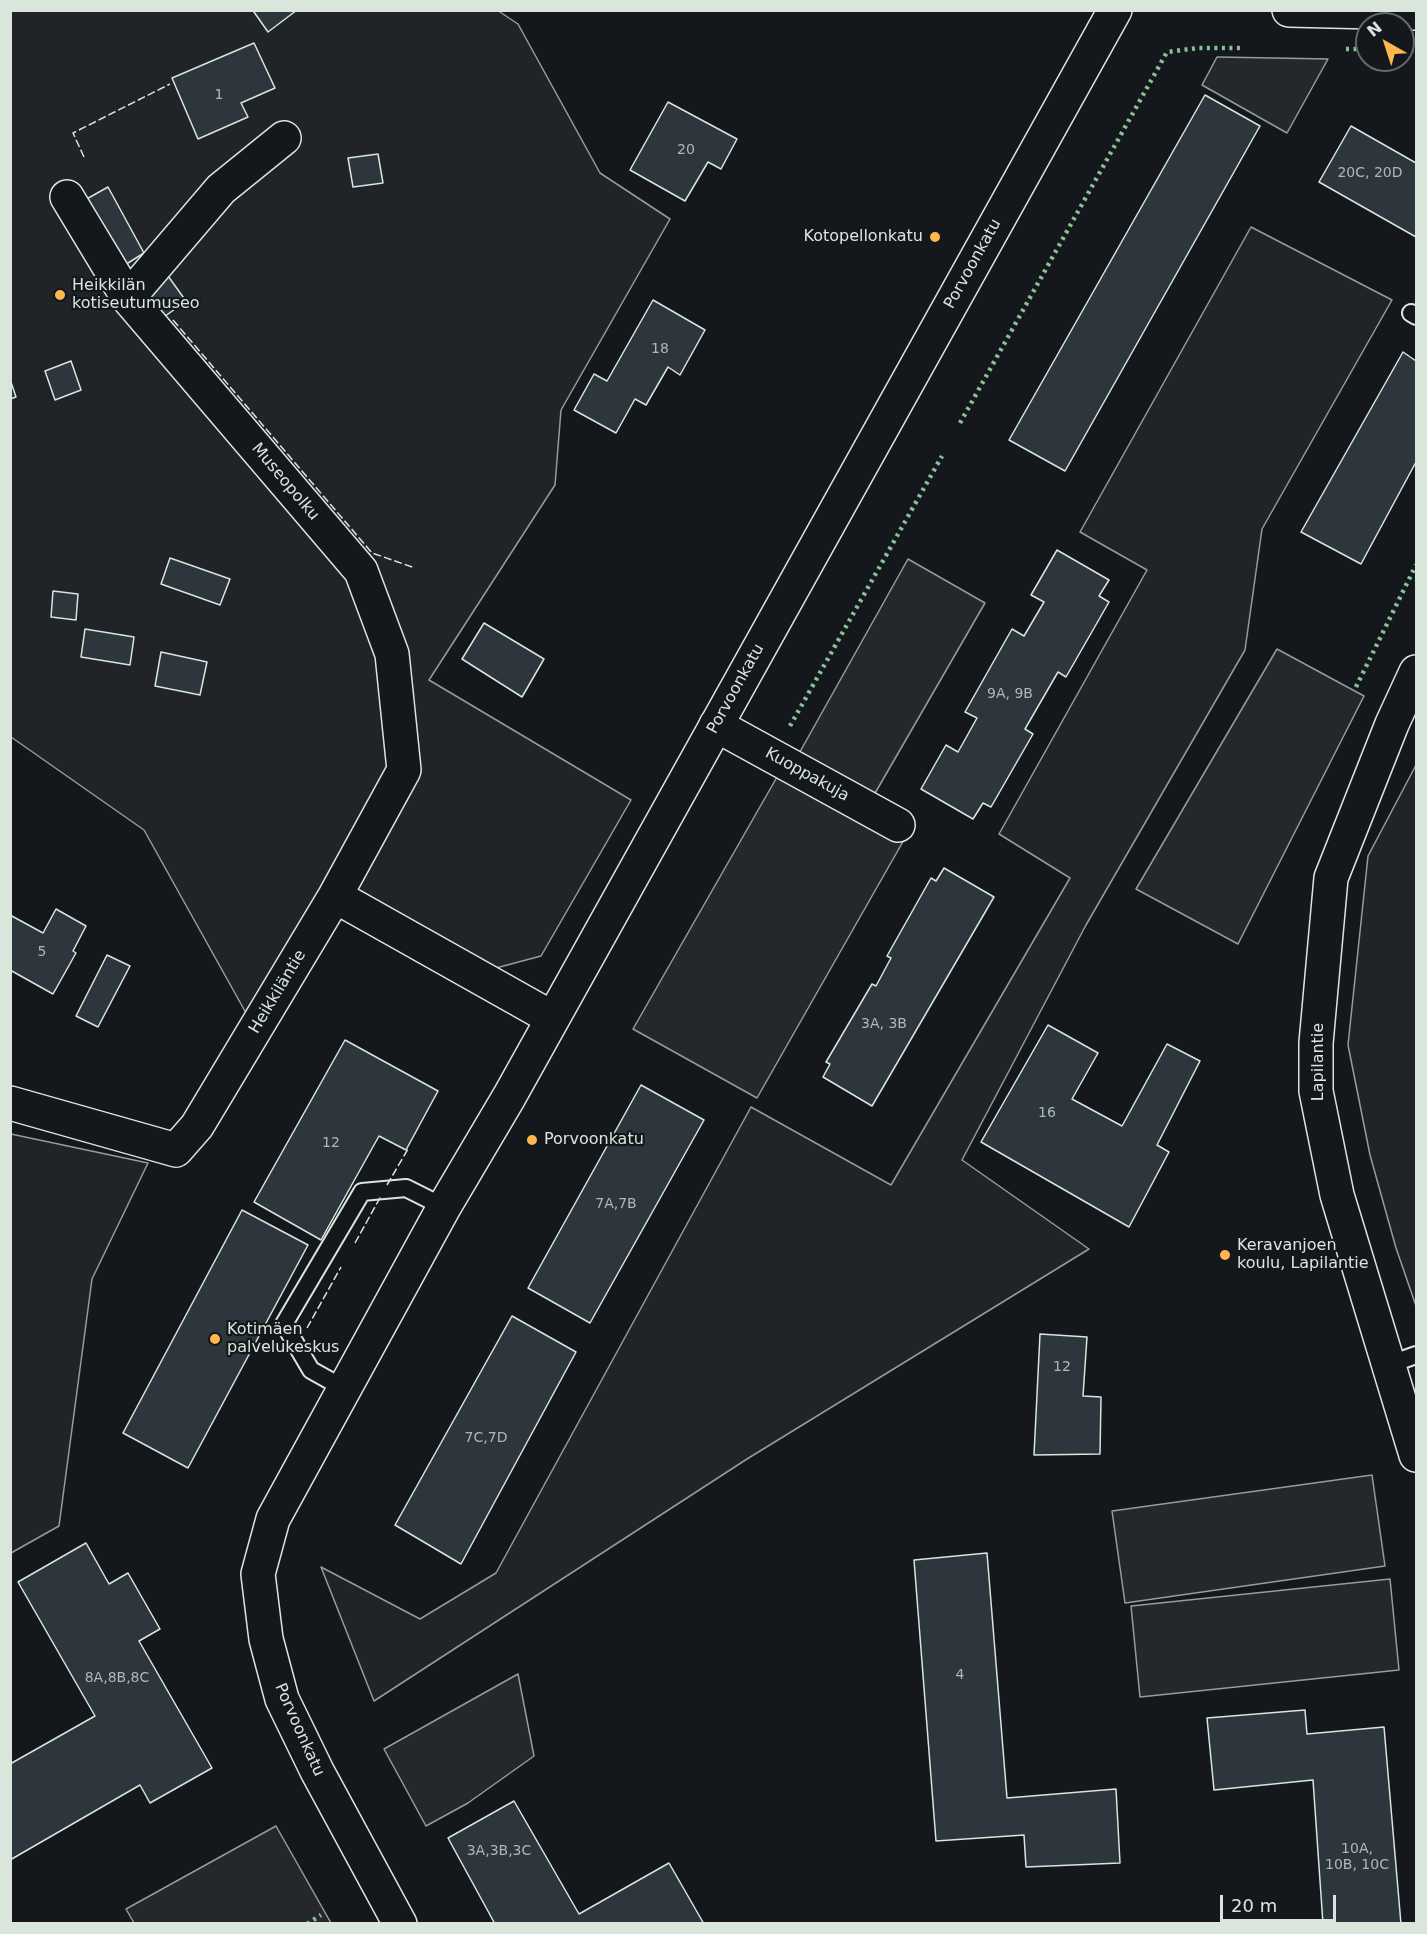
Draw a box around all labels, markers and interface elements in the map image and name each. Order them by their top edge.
north arrow [1355,12,1415,72]
text: N [1363,18,1386,41]
house number: 1 [215,87,223,103]
house number: 20 [677,142,695,158]
house number: 20C, 20D [1337,165,1403,181]
street label: Porvoonkatu [940,216,1006,312]
place label: Kotopellonkatu [803,227,923,247]
marker: Kotopellonkatu [928,230,942,244]
place label: Heikkilän kotiseutumuseo [72,276,200,314]
marker: Heikkilän kotiseutumuseo [53,288,67,302]
house number: 18 [651,341,669,357]
street label: Museopolku [247,439,323,525]
street label: Porvoonkatu [703,641,769,737]
house number: 9A, 9B [987,686,1033,702]
street label: Kuoppakuja [762,744,852,806]
house number: 5 [38,944,46,960]
street label: Heikkiläntie [246,947,310,1037]
house number: 3A, 3B [861,1016,907,1032]
street label: Lapilantie [1309,1023,1329,1101]
house number: 16 [1038,1105,1056,1121]
place label: Porvoonkatu [544,1130,644,1150]
marker: Porvoonkatu [525,1133,539,1147]
house number: 12 [322,1135,340,1151]
house number: 7A,7B [595,1196,637,1212]
place label: Keravanjoen koulu, Lapilantie [1237,1236,1369,1274]
marker: Keravanjoen koulu, Lapilantie [1218,1248,1232,1262]
place label: Kotimäen palvelukeskus [227,1320,339,1358]
marker: Kotimäen palvelukeskus [208,1332,222,1346]
house number: 12 [1053,1359,1071,1375]
house number: 7C,7D [465,1430,507,1446]
house number: 4 [956,1667,964,1683]
house number: 8A,8B,8C [85,1670,149,1686]
street label: Porvoonkatu [270,1680,328,1780]
house number: 10A, 10B, 10C [1325,1841,1389,1874]
house number: 3A,3B,3C [467,1843,531,1859]
scale bar [1223,1883,1338,1921]
text: 20 m [1231,1895,1277,1916]

